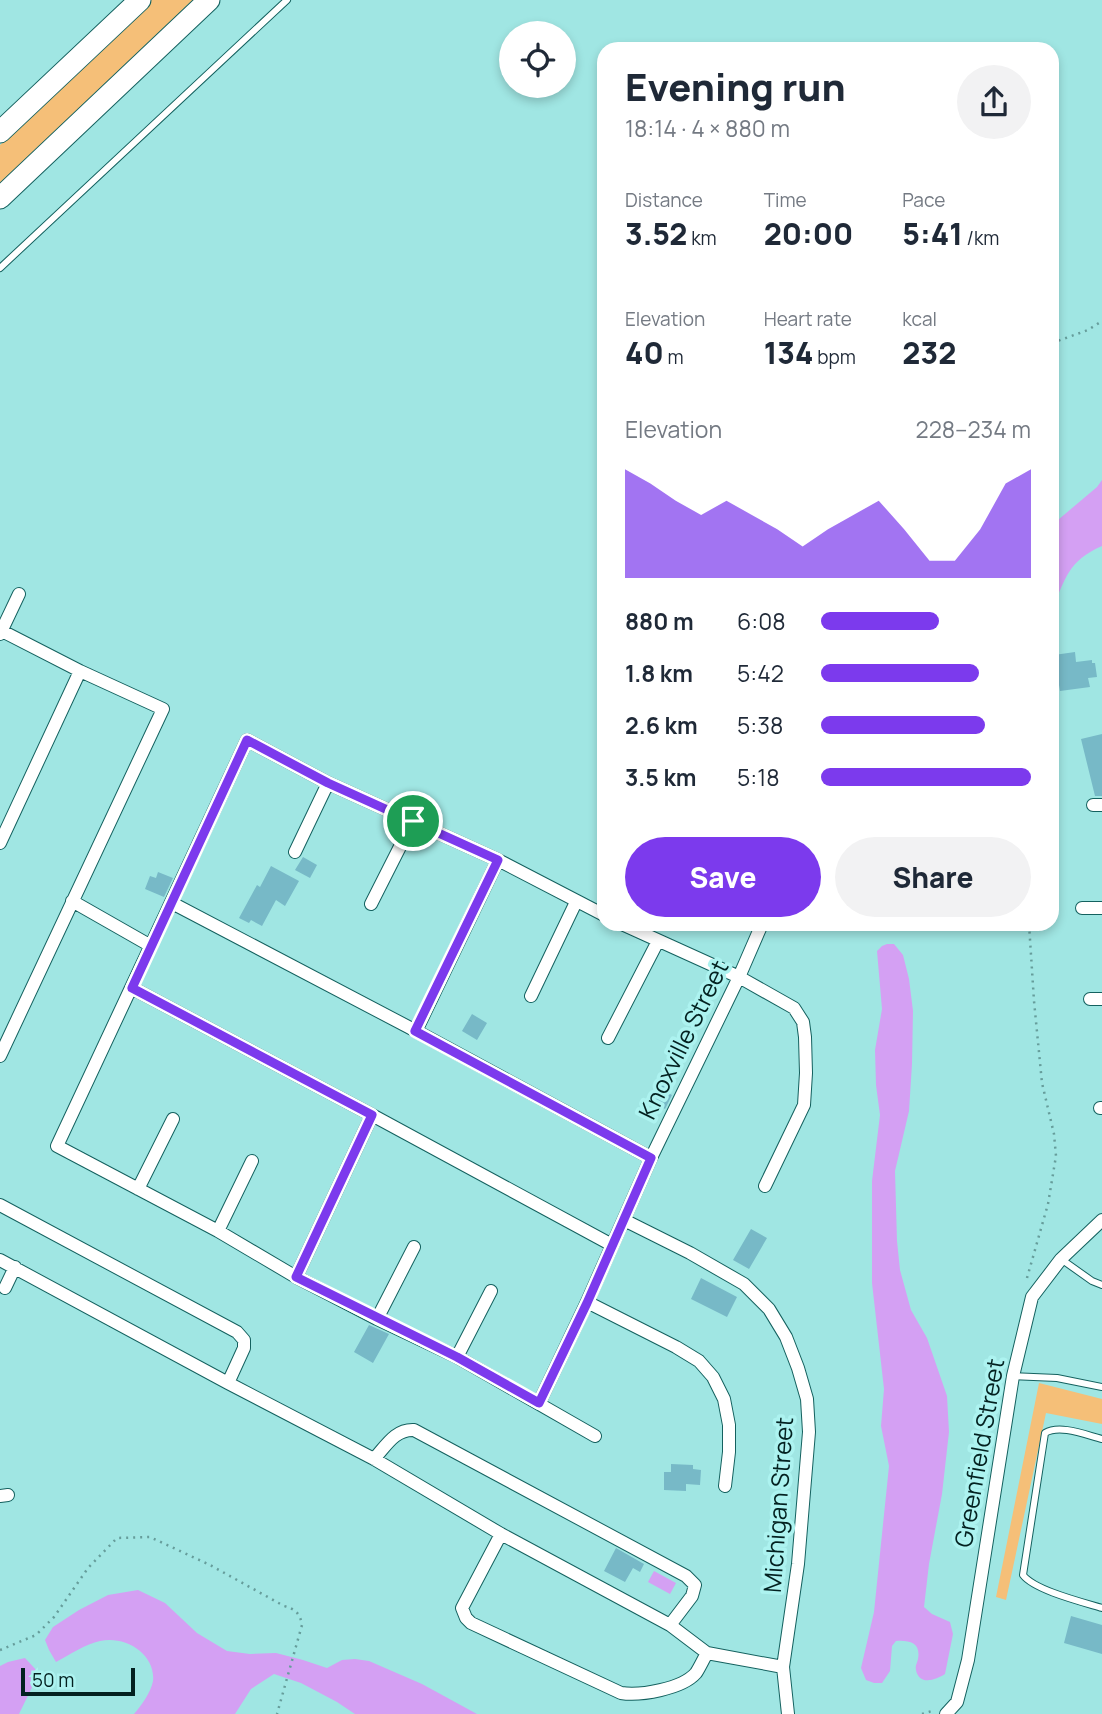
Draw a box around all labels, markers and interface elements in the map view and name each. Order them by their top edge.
map controls [499,21,576,98]
button: locate [499,21,576,98]
text: Evening run [625,60,846,112]
button: share [957,65,1031,139]
text: 18:14 · 4 × 880 m [625,112,790,144]
text: Distance [625,187,703,213]
text: Time [764,187,807,213]
text: Pace [902,187,945,213]
text: 3.52 [625,213,687,254]
text: 20:00 [764,213,853,254]
text: 5:41 [902,213,963,254]
text: km [687,225,717,251]
text: /km [963,225,999,251]
text: Elevation [625,306,705,332]
text: Heart rate [764,306,852,332]
text: kcal [902,306,937,332]
text: 40 [625,332,664,373]
text: 134 [764,332,813,373]
text: 232 [902,332,956,373]
text: m [664,344,684,370]
text: bpm [813,344,856,370]
text: Elevation [625,413,722,445]
text: 228–234 m [916,413,1031,445]
text: 880 m [625,605,694,637]
text: 6:08 [737,605,786,637]
text: 1.8 km [625,657,693,689]
text: 5:42 [737,657,784,689]
text: 2.6 km [625,709,698,741]
text: 5:38 [737,709,783,741]
text: 3.5 km [625,761,696,793]
text: 5:18 [737,761,779,793]
pin [383,791,443,851]
icon: arrive [394,802,432,840]
button: Save [625,837,821,917]
button: Share [835,837,1031,917]
street label: Knoxville Street [630,954,735,1124]
street label: Greenfield Street [946,1356,1011,1550]
street label: Michigan Street [755,1416,800,1594]
scale bar [21,1665,135,1697]
text: 50 m [32,1667,74,1693]

